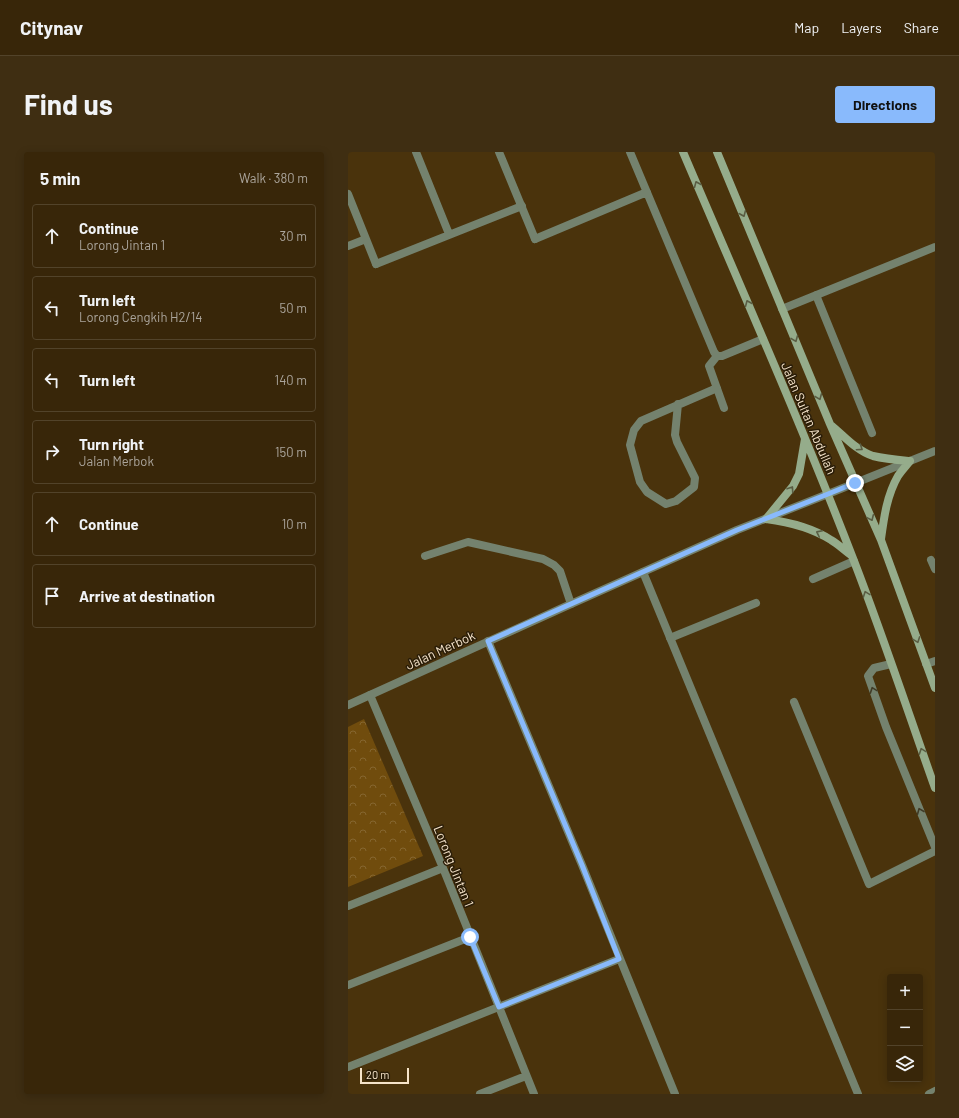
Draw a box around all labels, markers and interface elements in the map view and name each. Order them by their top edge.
text: Citynav [20,16,83,39]
text: Map [794,19,819,36]
text: Layers [841,19,882,36]
text: Share [904,19,939,36]
button: Directions [835,86,935,123]
text: Find us [24,87,113,121]
text: 5 min [40,168,80,188]
text: Walk · 380 m [239,170,308,186]
one-way arrow [694,180,702,188]
one-way arrow [738,209,746,217]
text: Continue [79,219,139,237]
icon: ahead [41,225,63,247]
text: 30 m [280,228,307,244]
text: Lorong Jintan 1 [79,237,165,253]
text: Turn left [79,291,135,309]
icon: left [41,297,63,319]
text: 50 m [280,300,307,316]
one-way arrow [745,300,753,308]
text: Lorong Cengkih H2/14 [79,309,202,325]
one-way arrow [790,335,798,343]
street label: Jalan Sultan Abdullah [778,359,840,477]
icon: left [41,369,63,391]
text: Turn left [79,371,135,389]
text: 140 m [275,372,307,388]
one-way arrow [814,393,822,400]
text: Turn right [79,435,144,453]
icon: right [41,441,63,463]
text: 150 m [275,444,307,460]
one-way arrow [856,444,863,451]
text: Jalan Merbok [79,453,154,469]
route end [846,474,864,492]
one-way arrow [786,486,794,493]
icon: ahead [41,513,63,535]
one-way arrow [866,514,874,522]
text: Continue [79,515,139,533]
text: 10 m [282,516,307,532]
one-way arrow [816,531,824,538]
icon: arrive [41,585,63,607]
text: Arrive at destination [79,587,215,605]
one-way arrow [862,591,871,598]
street label: Jalan Merbok [403,627,478,673]
one-way arrow [913,636,921,643]
one-way arrow [869,686,878,693]
one-way arrow [918,748,927,755]
one-way arrow [917,807,925,814]
street label: Lorong Jintan 1 [430,823,478,909]
route start [461,928,479,946]
map controls [887,974,923,1082]
button: + [887,974,923,1010]
button: − [887,1010,923,1046]
button: layers [887,1046,923,1082]
scale bar [360,1066,409,1085]
text: 20 m [366,1068,389,1081]

